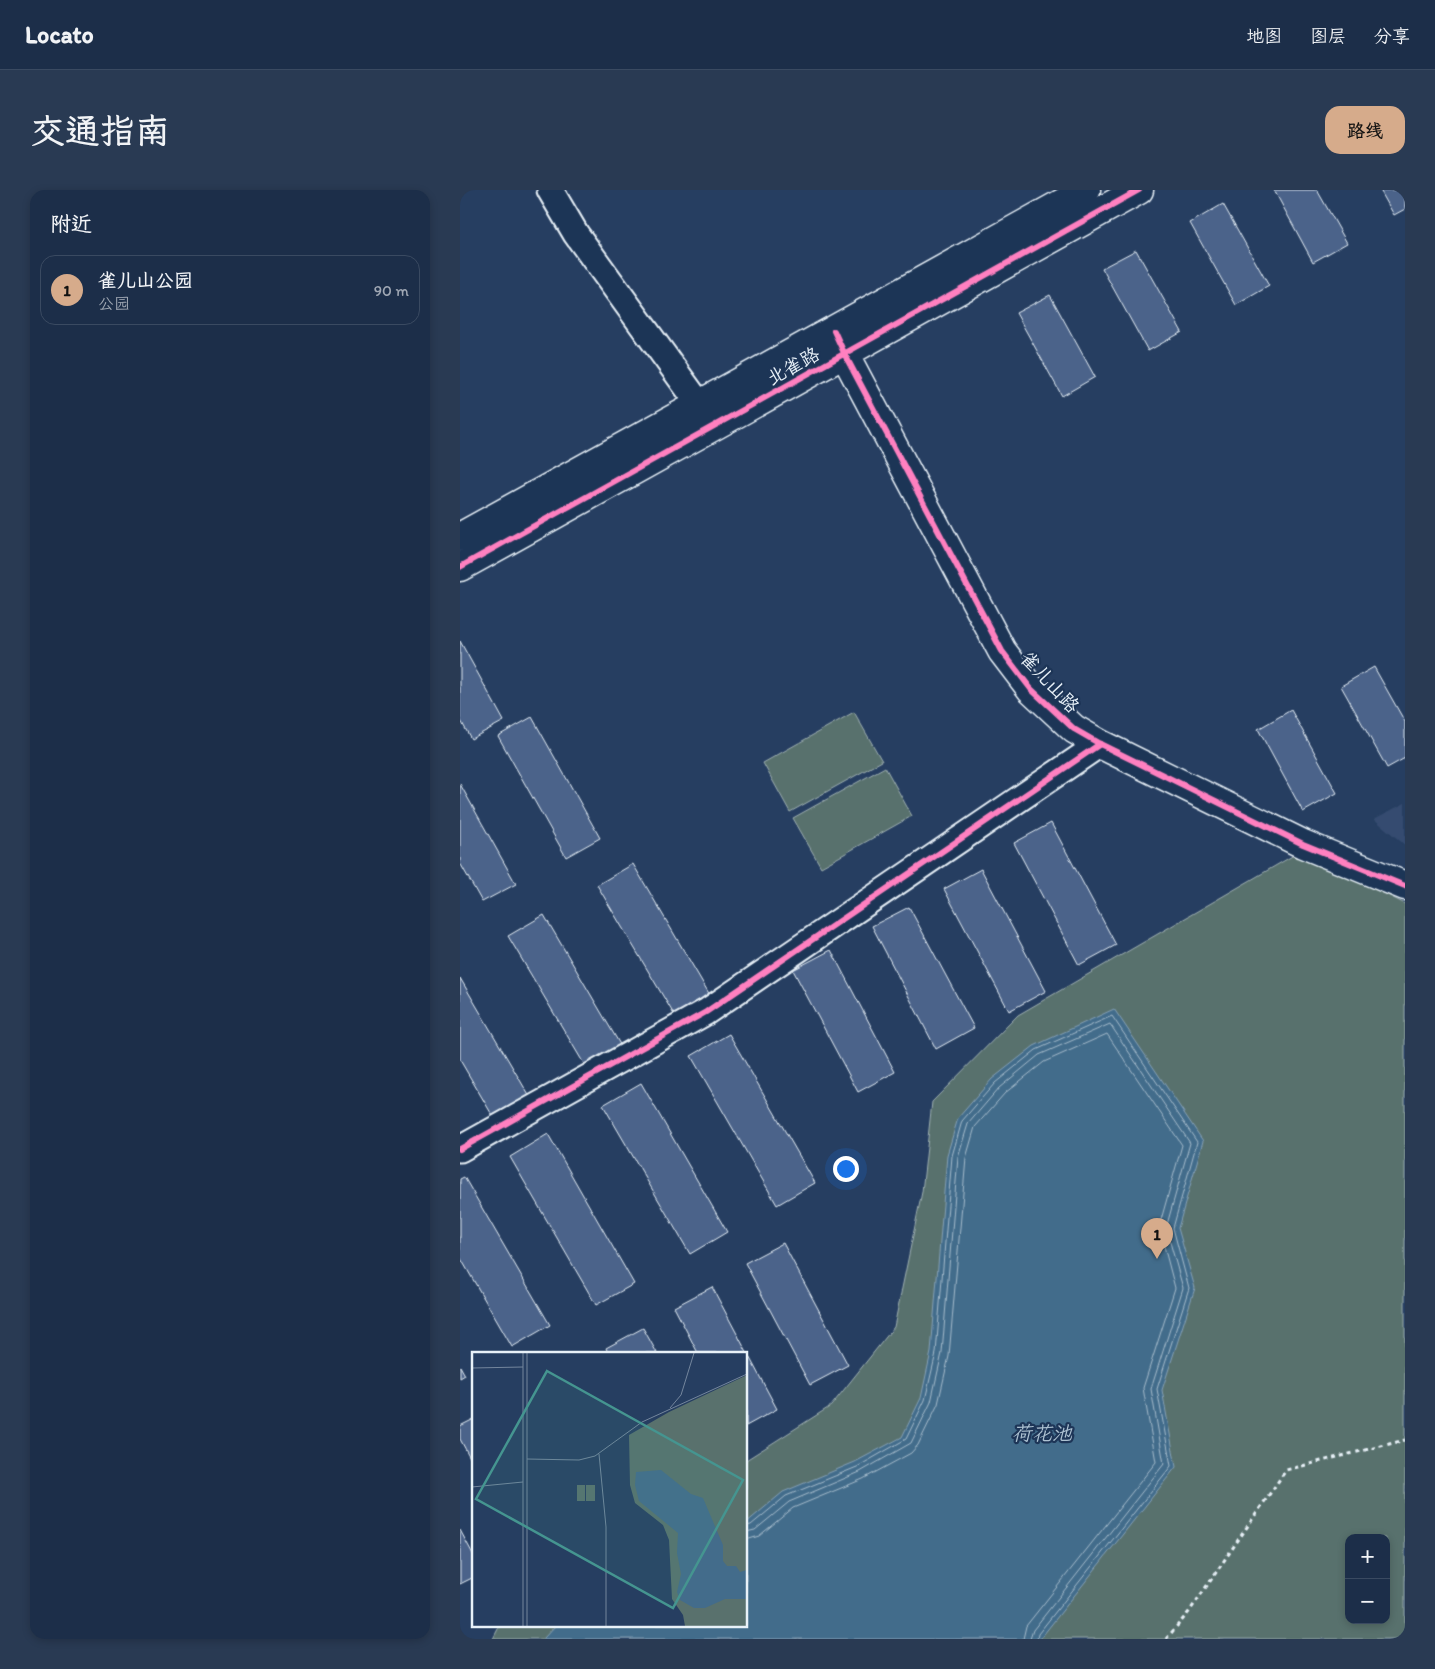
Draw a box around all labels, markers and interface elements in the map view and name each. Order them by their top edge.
text: Locato [25,20,94,49]
text: 地图 [1246,25,1282,47]
text: 图层 [1310,25,1346,47]
text: 分享 [1374,25,1410,47]
button: 路线 [1325,106,1405,154]
text: 交通指南 [30,110,170,152]
text: 附近 [50,211,92,236]
text: 雀儿山公园 [98,269,193,292]
text: 1 [63,281,71,300]
text: 90 m [374,281,409,300]
text: 公园 [98,294,130,313]
street label: 北雀路 [762,342,824,390]
street label: 雀儿山路 [1016,646,1084,718]
your location [833,1156,859,1182]
pin: 1 [1141,1218,1173,1259]
inset map [472,1352,748,1626]
water label: 荷花池 [1012,1421,1073,1445]
map controls [1345,1534,1390,1624]
button: + [1345,1534,1390,1579]
button: − [1345,1579,1390,1624]

